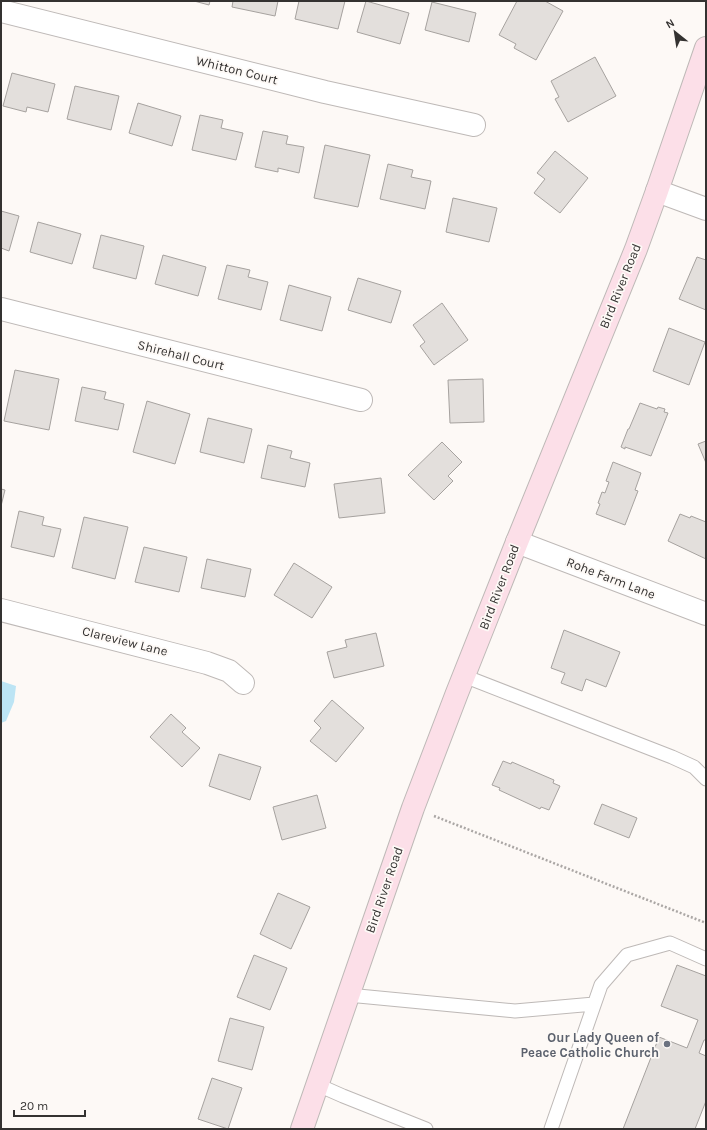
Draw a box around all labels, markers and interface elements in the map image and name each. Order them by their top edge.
north arrow [655,12,695,52]
text: N [664,16,677,31]
street label: Whitton Court [195,53,280,87]
street label: Bird River Road [596,241,644,331]
street label: Shirehall Court [136,337,226,373]
street label: Bird River Road [476,542,522,632]
street label: Rohe Farm Lane [564,554,658,602]
street label: Clareview Lane [81,623,170,659]
street label: Bird River Road [362,845,406,935]
place label: Our Lady Queen of Peace Catholic Church [521,1030,659,1060]
marker: Our Lady Queen of Peace Catholic Church [662,1039,672,1049]
scale bar [14,1092,85,1118]
text: 20 m [20,1099,48,1113]

